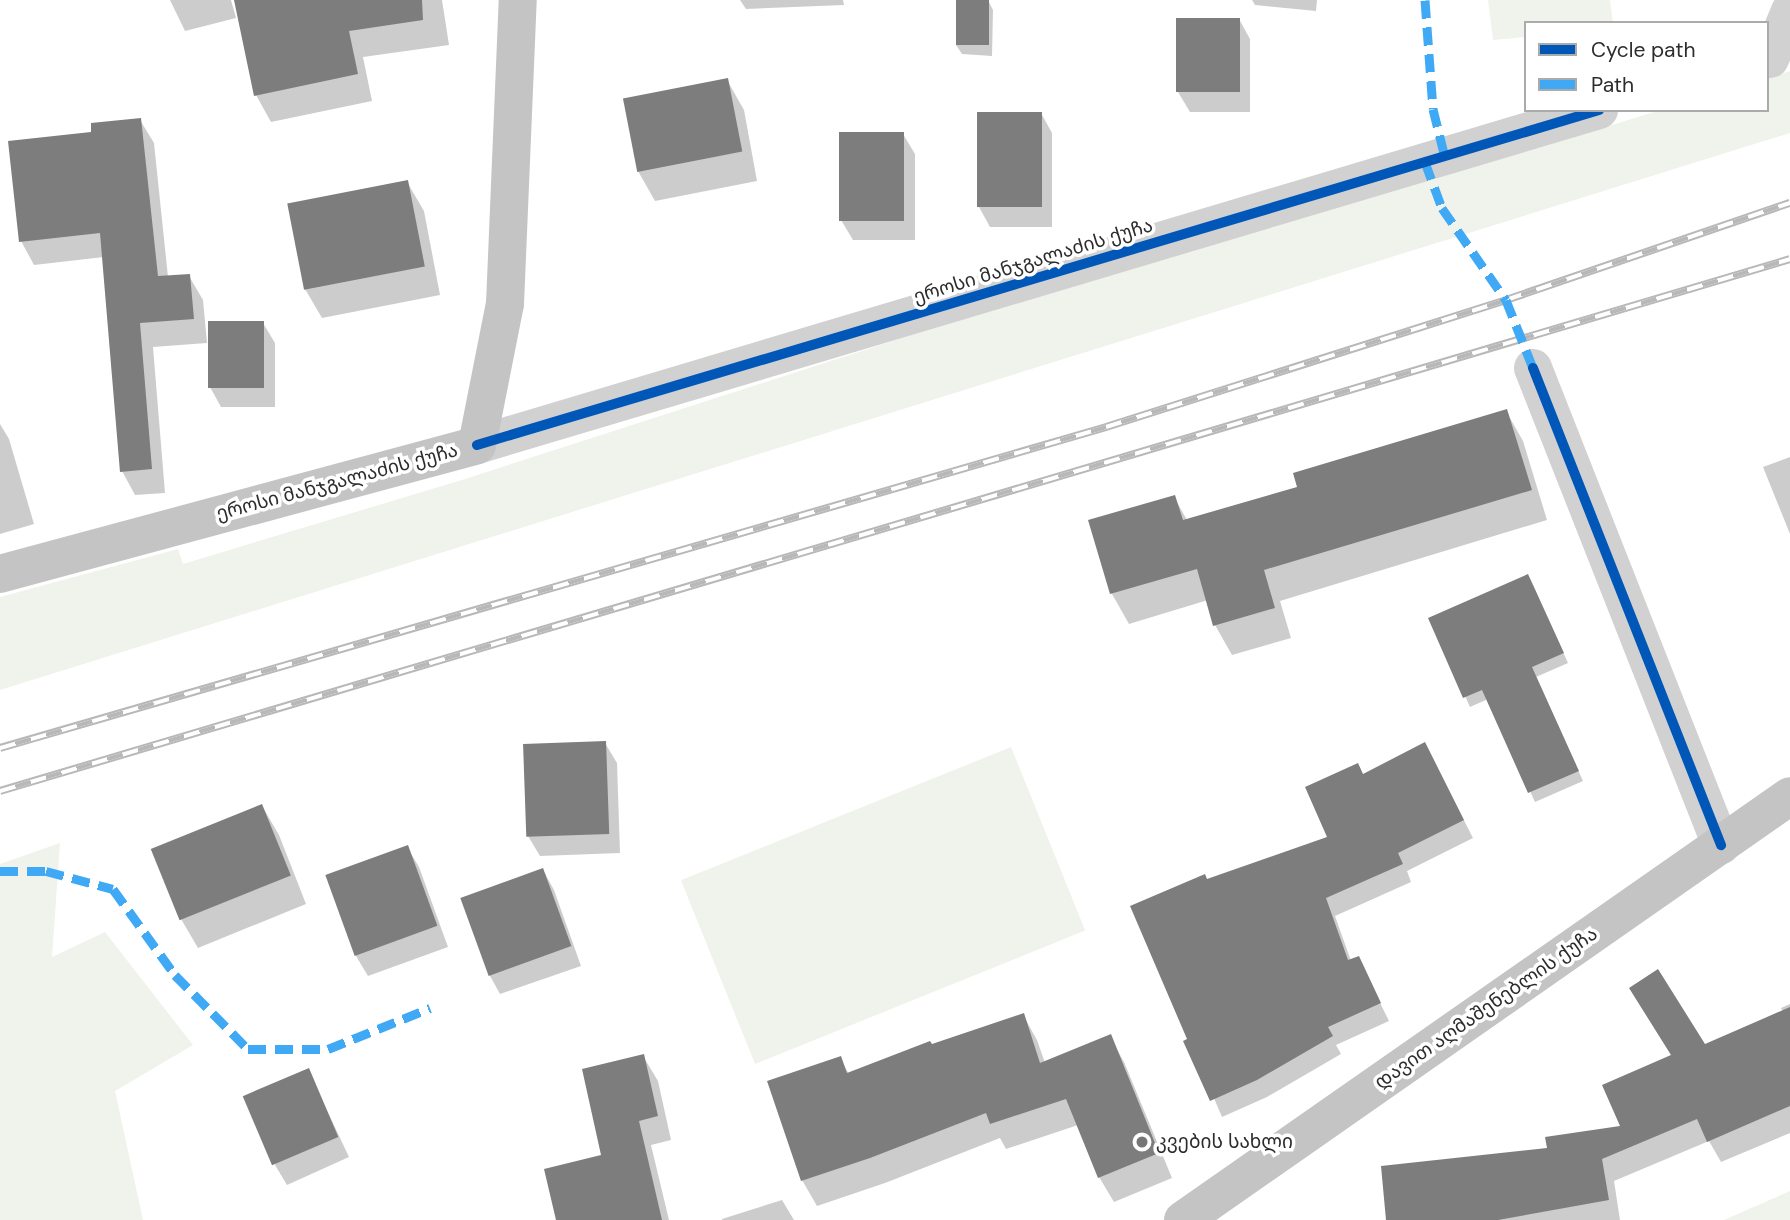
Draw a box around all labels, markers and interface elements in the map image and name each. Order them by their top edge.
legend [1524,21,1769,112]
text: Cycle path [1591,36,1696,64]
text: Path [1591,71,1634,99]
street label: ეროსი მანჯგალაძის ქუჩა [911,214,1155,308]
street label: ეროსი მანჯგალაძის ქუჩა [214,439,460,525]
street label: დავით აღმაშენებლის ქუჩა [1370,922,1602,1094]
place label: კვების სახლი [1156,1131,1293,1153]
marker: კვების სახლი [1134,1134,1150,1150]

